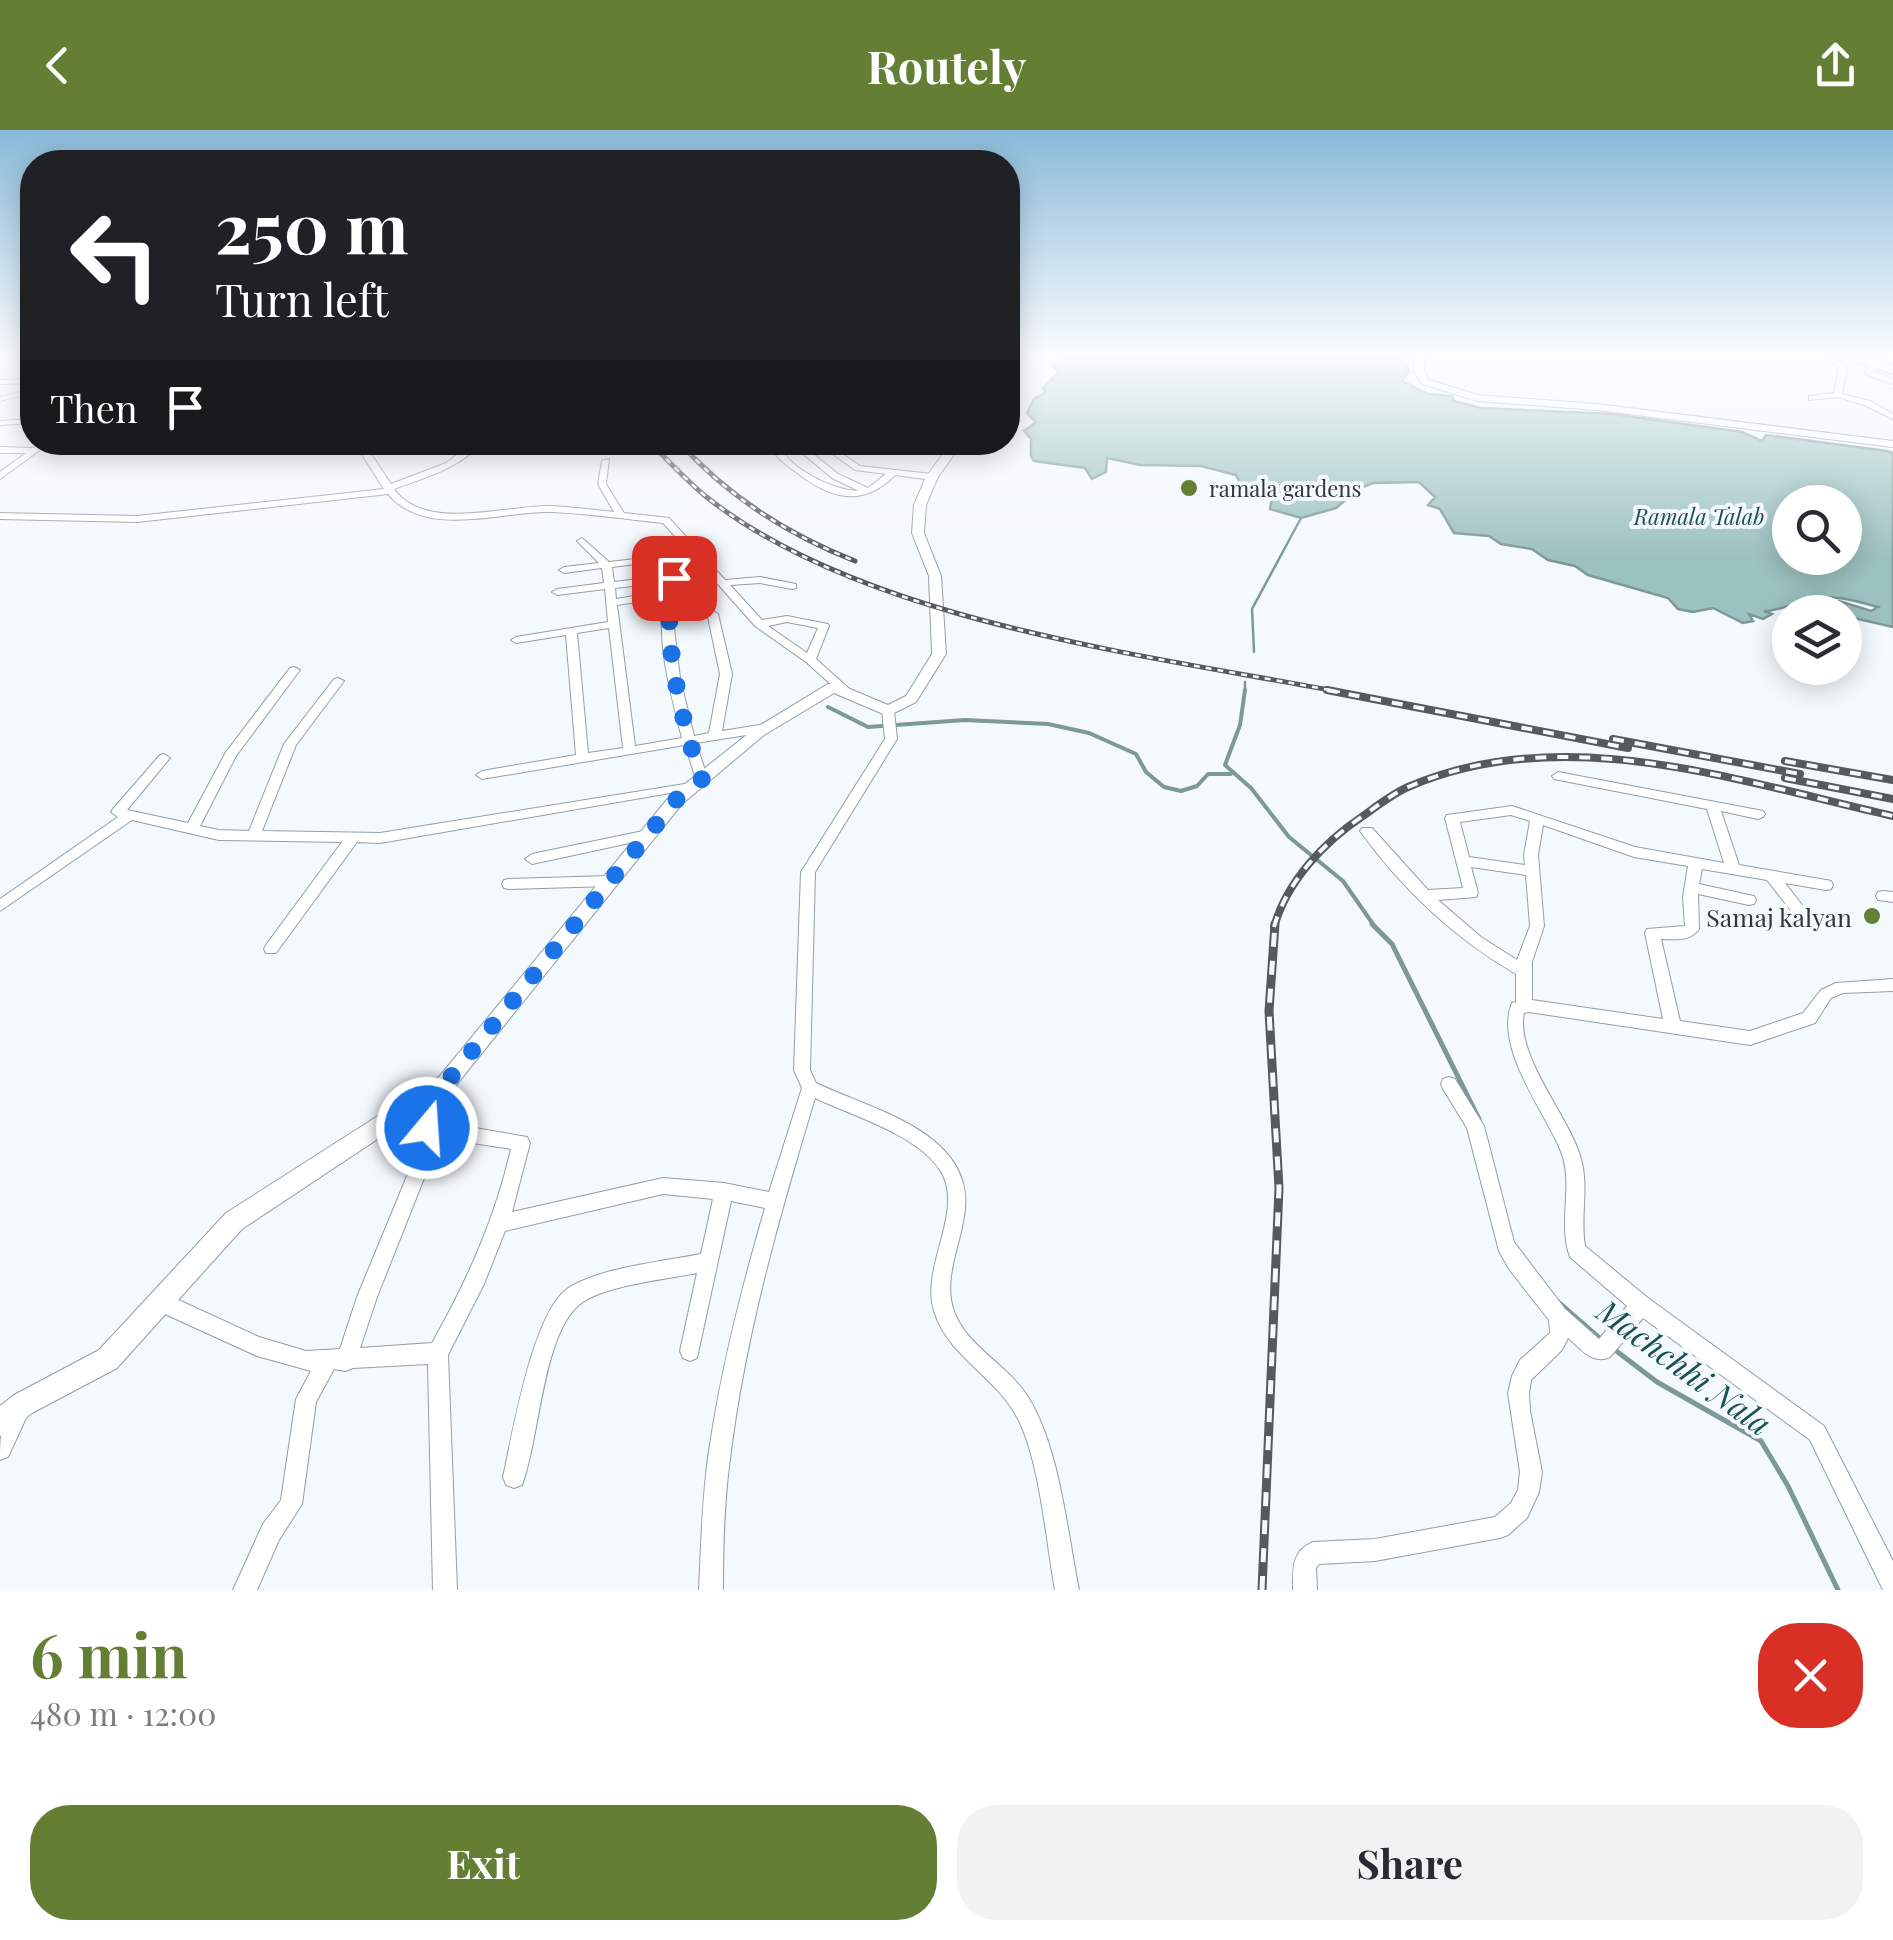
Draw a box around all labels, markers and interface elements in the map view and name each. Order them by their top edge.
text: Routely [867,35,1026,95]
icon: back [30,38,85,93]
icon: share [1808,38,1863,93]
text: 250 m [215,178,409,272]
icon: left [50,190,180,320]
text: Turn left [215,268,389,328]
icon: arrive [158,380,213,435]
text: Then [50,382,138,433]
place label: ramala gardens [1209,473,1361,503]
marker: ramala gardens [1178,477,1200,499]
map controls [1772,485,1862,685]
button: search [1772,485,1862,575]
water label: Ramala Talab [1633,501,1764,531]
pin [632,536,717,621]
icon: arrive [647,551,702,606]
button: layers [1772,595,1862,685]
place label: Samaj kalyan [1706,900,1852,933]
marker: Samaj kalyan [1861,905,1883,927]
position arrow [375,1076,479,1180]
water label: Machchhi Nala [1588,1287,1781,1444]
text: 6 min [30,1613,188,1693]
button: close [1758,1623,1863,1728]
text: 480 m · 12:00 [30,1691,217,1734]
button: Exit [30,1805,937,1920]
button: Share [957,1805,1863,1920]

